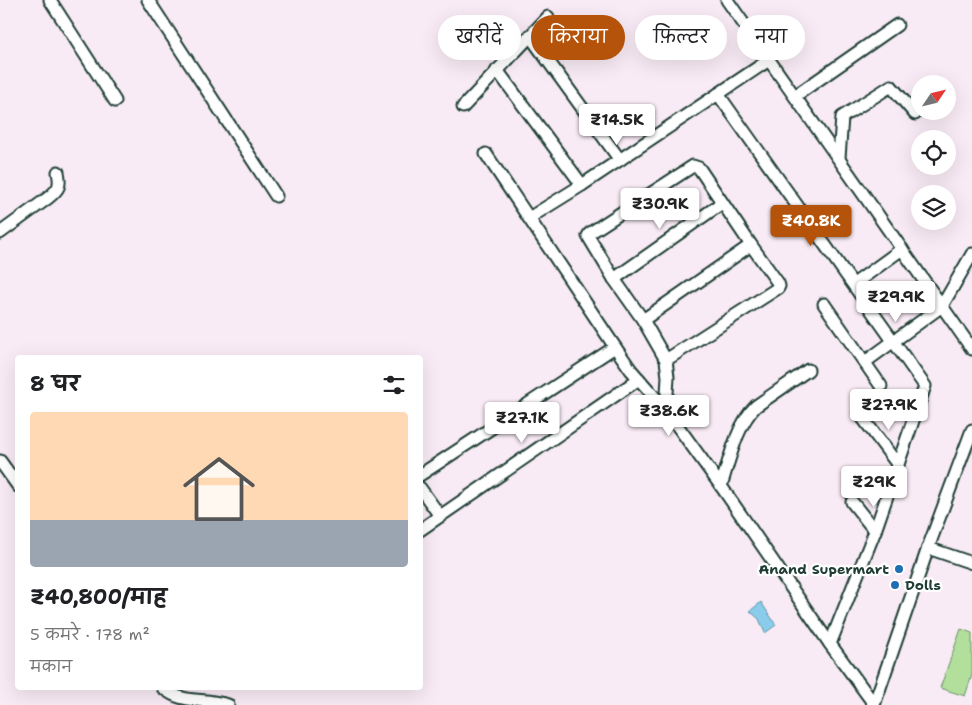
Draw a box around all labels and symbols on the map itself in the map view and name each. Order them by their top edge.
north arrow [911,75,956,120]
pin: ₹14.5K [576,104,658,146]
pin: ₹30.9K [619,188,701,230]
pin: ₹40.8K [770,204,852,247]
pin: ₹29.9K [855,280,937,323]
pin: ₹27.9K [848,388,930,431]
pin: ₹38.6K [628,394,710,437]
pin: ₹27.1K [481,402,563,444]
pin: ₹29K [844,466,904,508]
place label: Anand Supermart [758,560,889,578]
marker: Anand Supermart [893,563,905,575]
place label: Dolls [905,576,941,594]
marker: Dolls [889,579,901,591]

